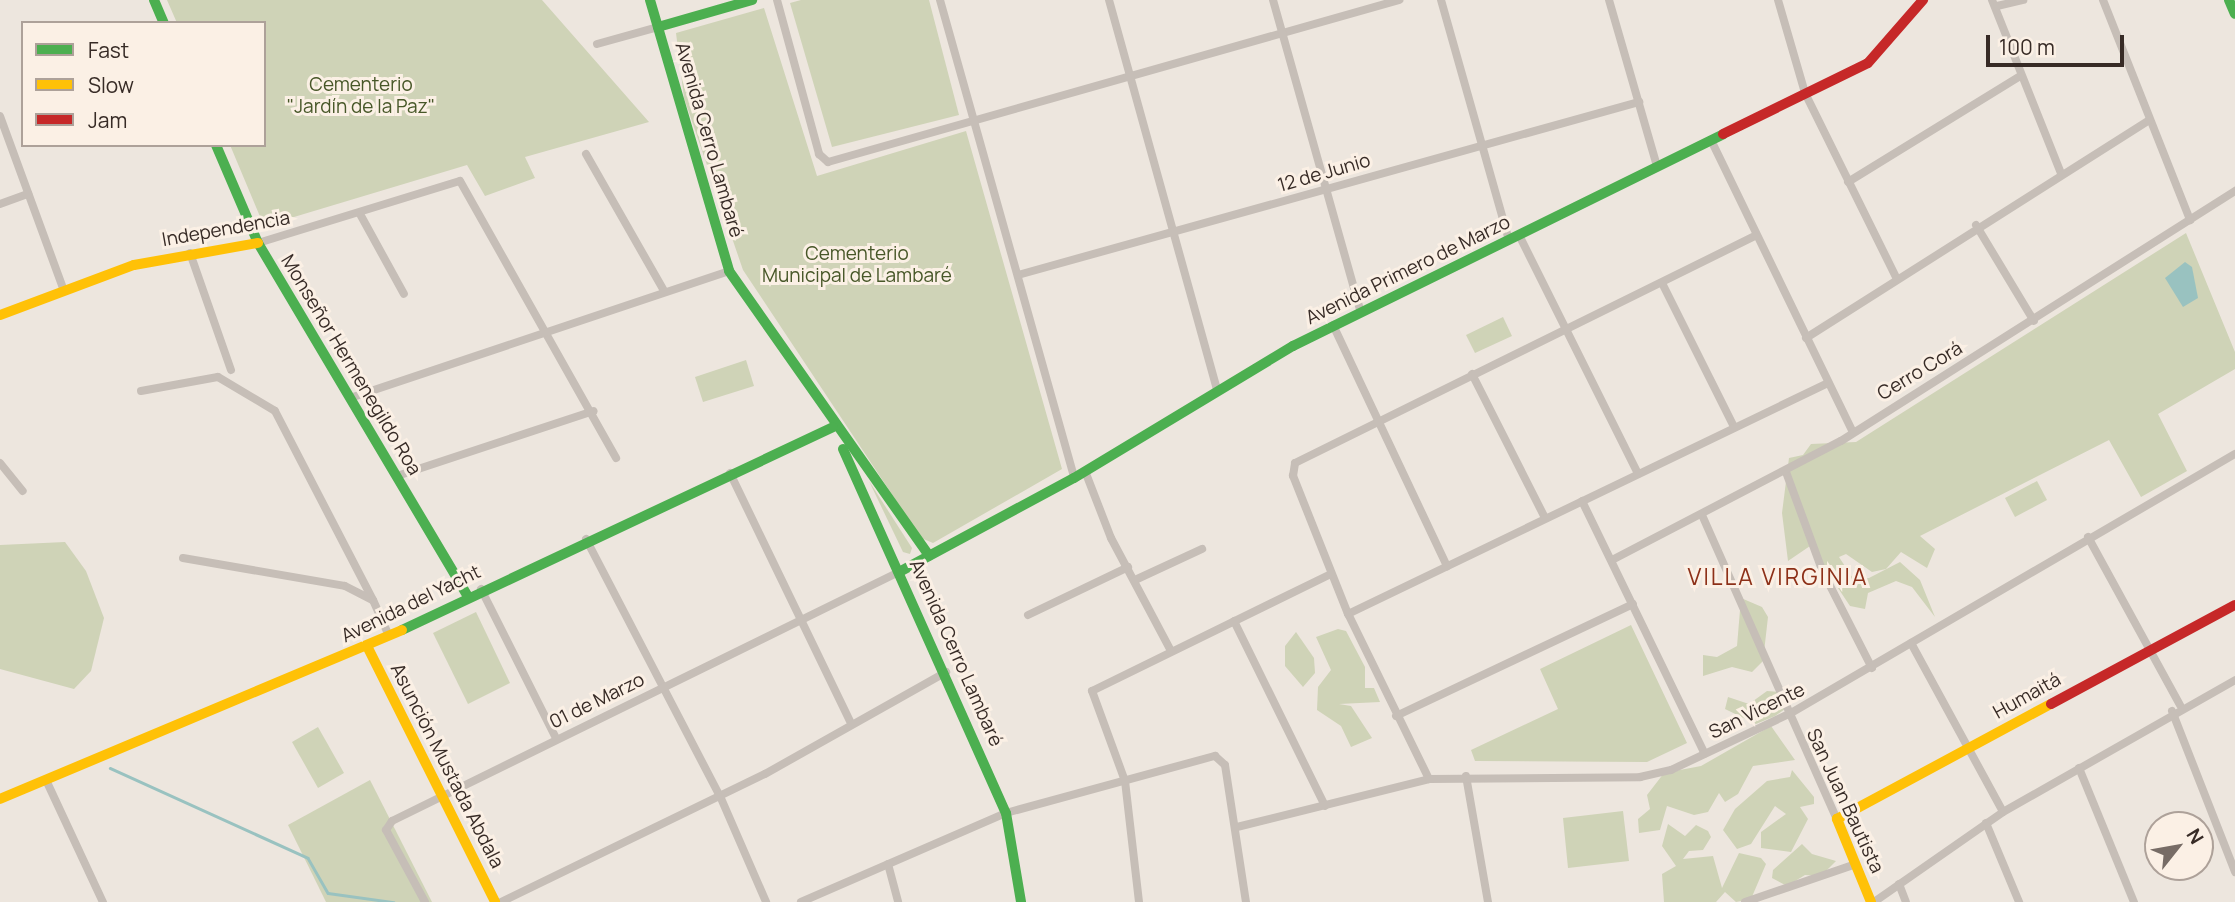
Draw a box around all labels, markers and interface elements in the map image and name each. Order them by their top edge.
legend [21,21,266,147]
scale bar [1990,21,2128,65]
text: 100 m [1999,33,2055,61]
text: Fast [88,36,129,64]
street label: Avenida Cerro Lambaré [670,40,748,240]
text: Slow [88,71,134,99]
park label: Cementerio "Jardín de la Paz" [287,74,435,118]
text: Jam [88,106,127,134]
street label: 12 de Junio [1275,149,1373,197]
street label: Independencia [160,207,292,251]
street label: Avenida Primero de Marzo [1302,211,1514,329]
park label: Cementerio Municipal de Lambaré [762,243,952,287]
street label: Monseñor Hermenegildo Roa [276,251,426,479]
street label: Cerro Corá [1873,337,1967,405]
street label: Avenida Cerro Lambaré [904,556,1008,750]
street label: Avenida del Yacht [338,560,484,648]
district label: VILLA VIRGINIA [1689,562,1867,590]
street label: Asunción Mustada Abdala [385,660,509,872]
street label: 01 de Marzo [546,668,648,734]
street label: Humaitá [1989,668,2065,724]
street label: San Vicente [1705,678,1809,744]
street label: San Juan Bautista [1802,725,1888,877]
north arrow [2144,811,2214,881]
text: N [2181,824,2210,849]

